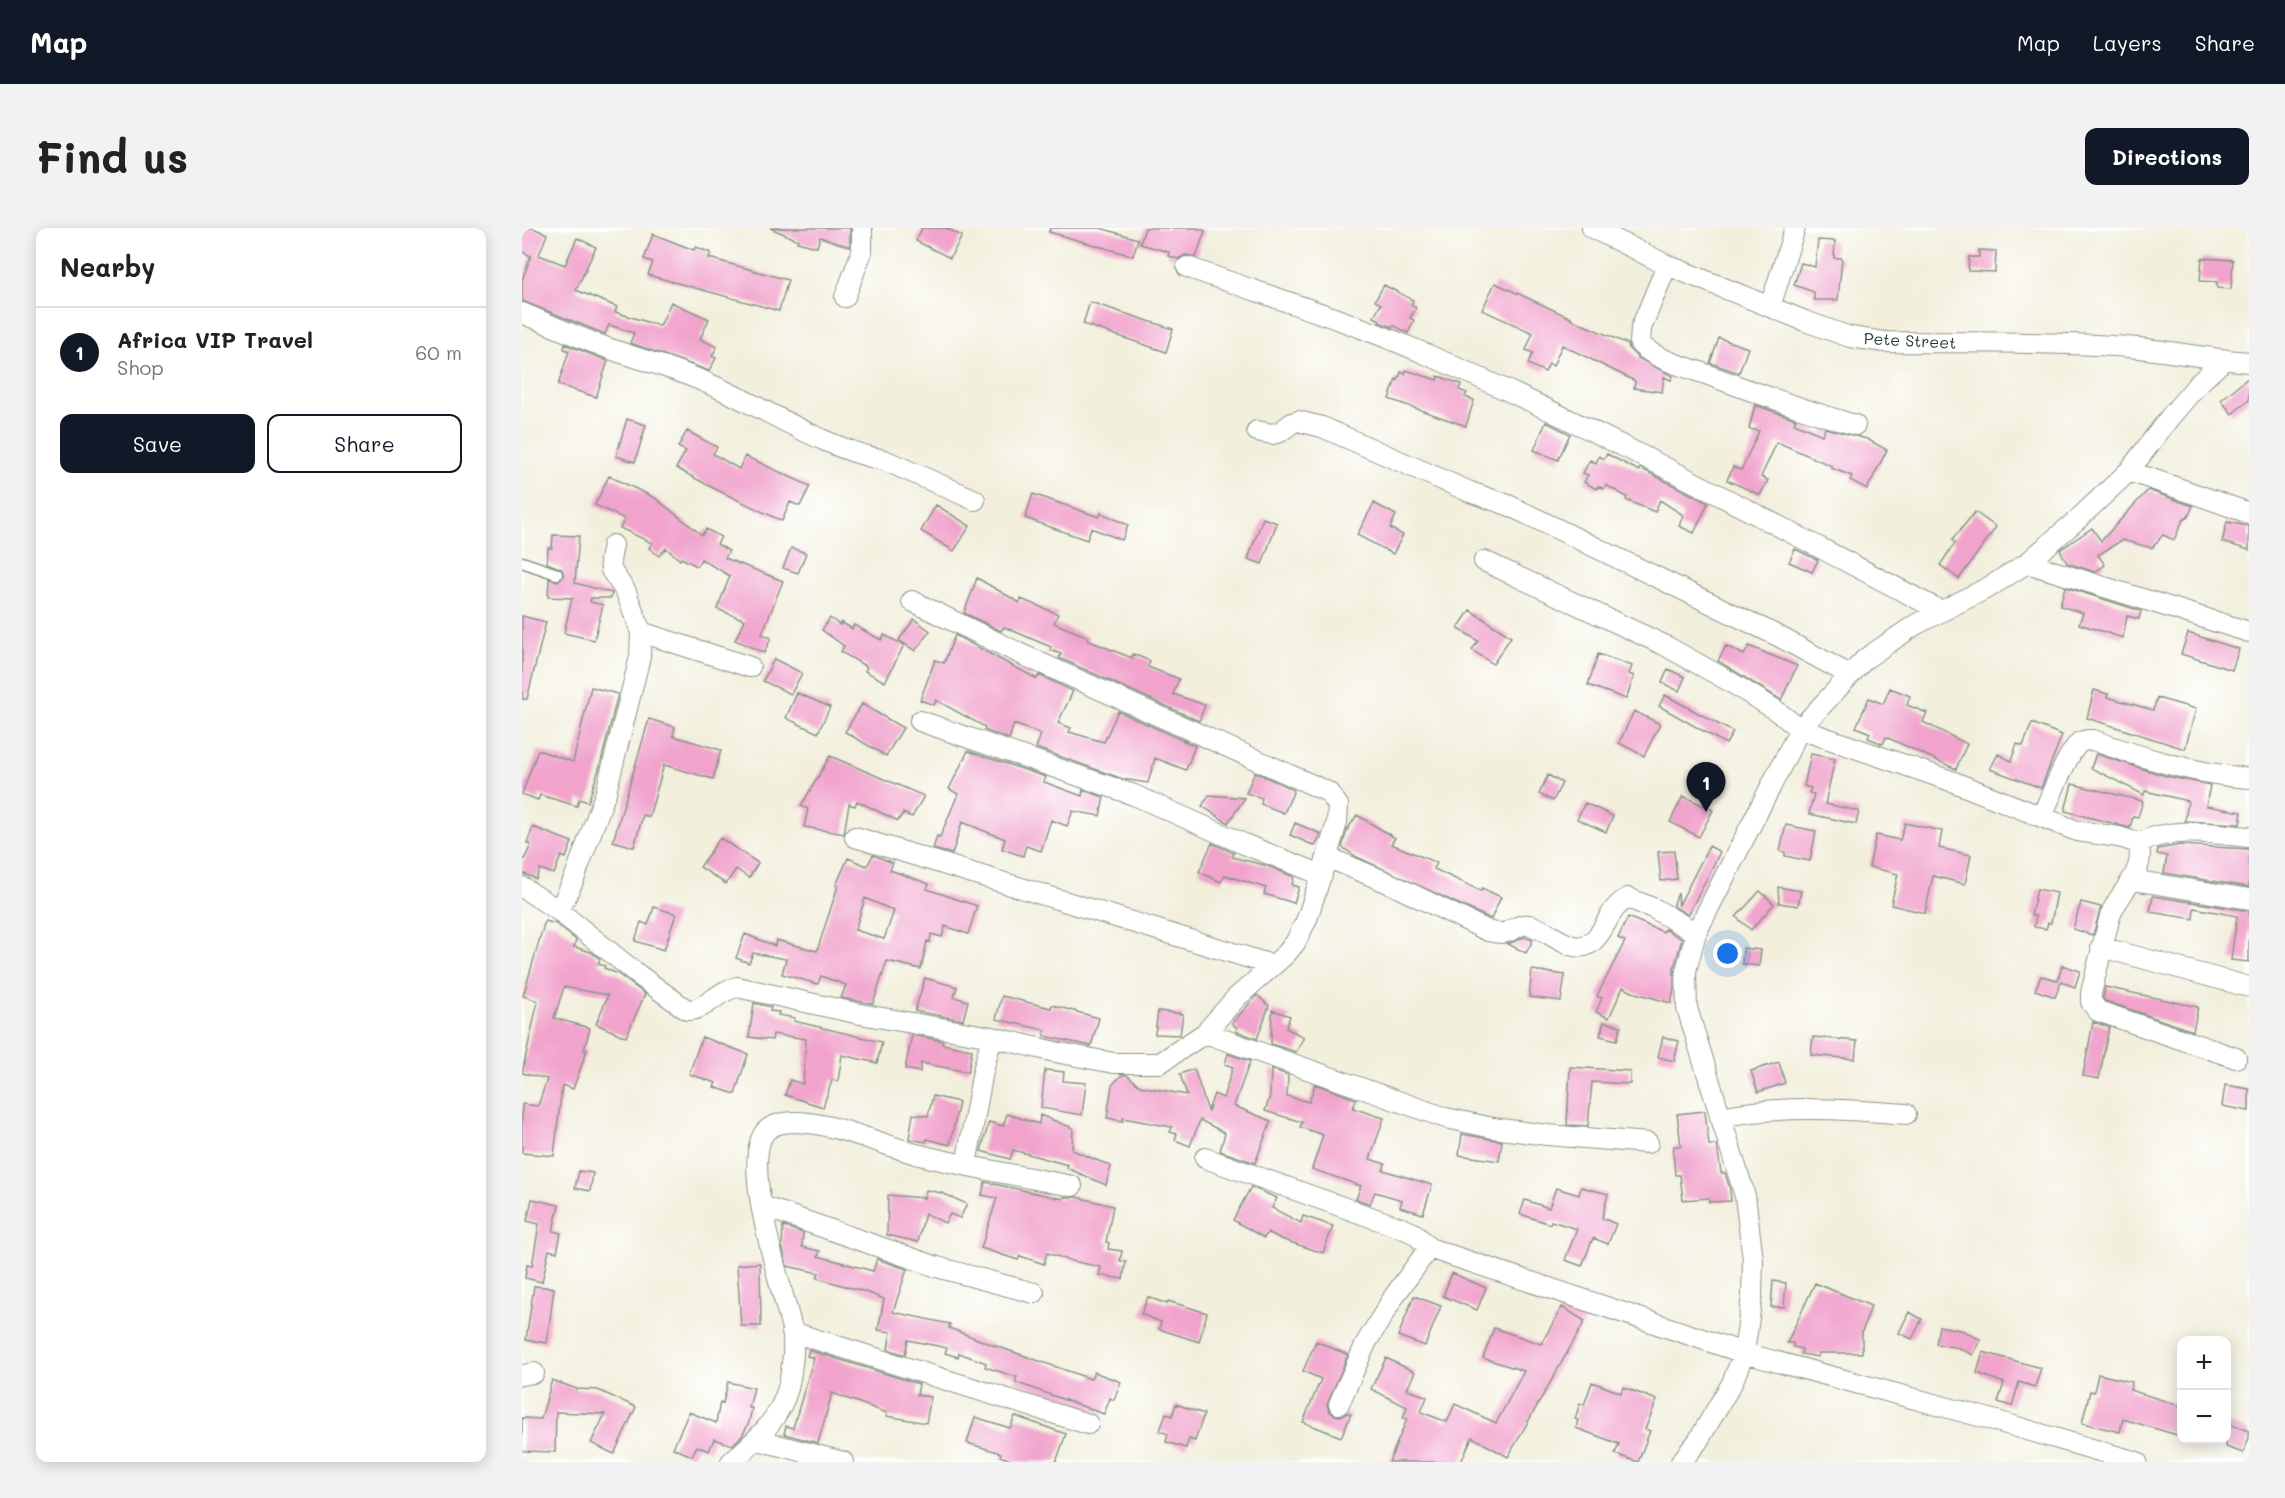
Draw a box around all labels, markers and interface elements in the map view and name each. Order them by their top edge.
text: Map [30,24,87,60]
text: Map [2017,29,2060,56]
text: Layers [2093,29,2162,56]
text: Share [2195,29,2255,56]
button: Directions [2085,128,2249,185]
text: Find us [36,129,188,184]
text: Nearby [60,250,155,284]
text: Africa VIP Travel [117,325,313,354]
street label: Pete Street [1863,327,1957,353]
text: 1 [75,339,84,365]
text: 60 m [415,339,462,365]
text: Shop [117,354,164,380]
button: Save [60,414,255,473]
button: Share [267,414,462,473]
pin: 1 [1686,762,1726,812]
your location [1713,939,1742,968]
map controls [2177,1336,2231,1444]
button: + [2177,1336,2231,1390]
button: − [2177,1390,2231,1444]

